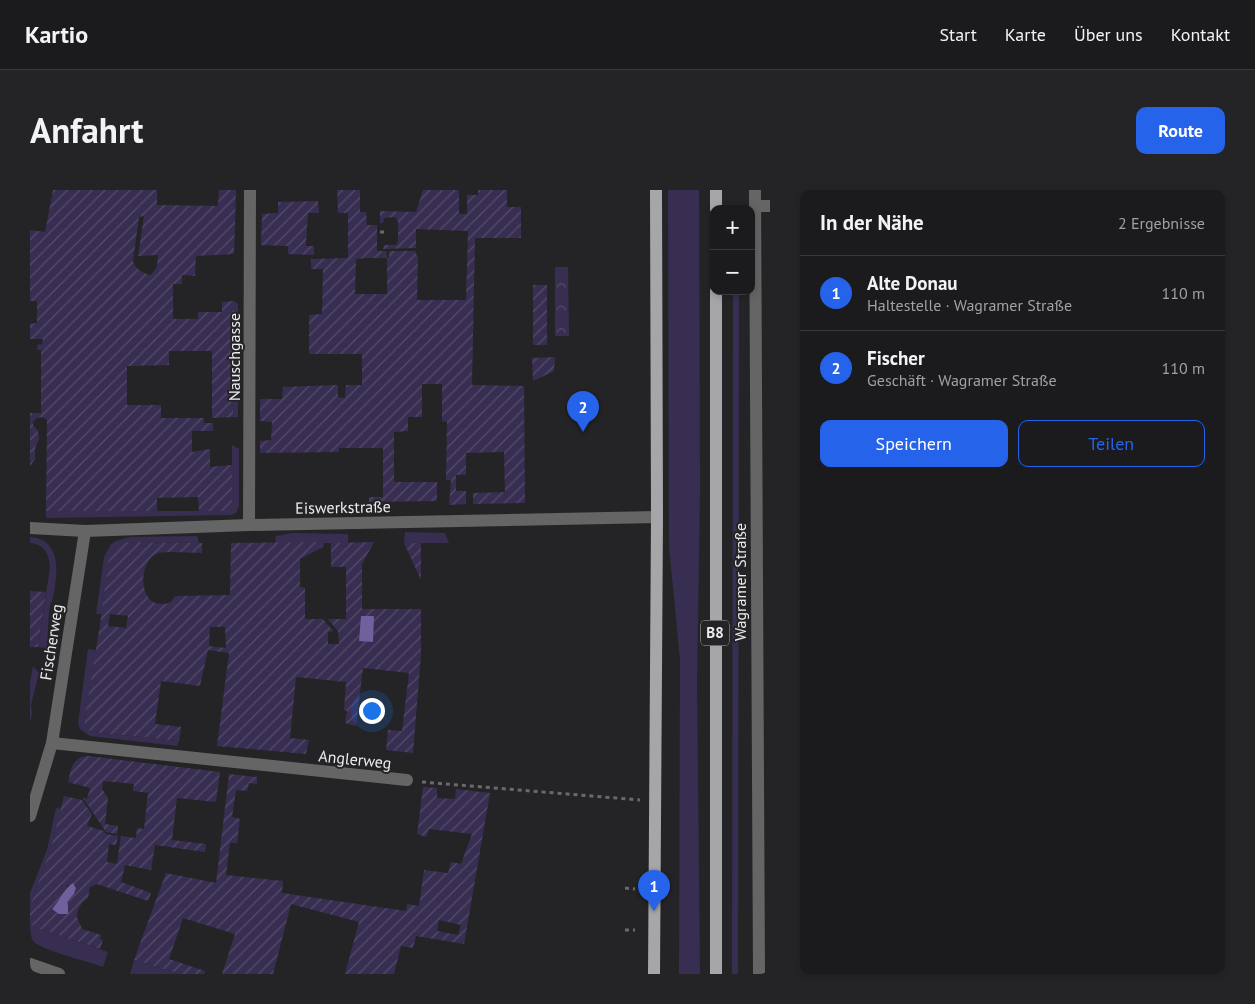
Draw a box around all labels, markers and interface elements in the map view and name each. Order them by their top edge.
text: Kartio [25,19,88,50]
text: Start [939,23,977,46]
text: Karte [1005,23,1046,46]
text: Über uns [1074,23,1143,46]
text: Kontakt [1171,23,1230,46]
text: Anfahrt [30,107,143,153]
button: Route [1136,107,1225,154]
map controls [710,205,755,295]
button: + [710,205,755,250]
text: In der Nähe [820,209,924,236]
text: 2 Ergebnisse [1118,213,1205,233]
button: − [710,250,755,295]
text: Alte Donau [867,271,958,295]
text: 1 [831,283,841,303]
text: 110 m [1162,283,1205,303]
text: Haltestelle · Wagramer Straße [867,295,1072,315]
street label: Nauschgasse [224,313,244,401]
text: Fischer [867,346,925,370]
text: 2 [831,358,841,378]
text: 110 m [1162,358,1205,378]
text: Geschäft · Wagramer Straße [867,370,1057,390]
pin: 2 [567,391,599,432]
button: Speichern [820,420,1008,467]
button: Teilen [1018,420,1205,467]
street label: Eiswerkstraße [295,496,391,518]
street label: Wagramer Straße [730,523,750,641]
street label: Fischerweg [35,602,67,682]
road number: B8 [701,620,729,646]
your location [359,698,385,724]
street label: Anglerweg [318,745,392,773]
pin: 1 [638,870,670,911]

